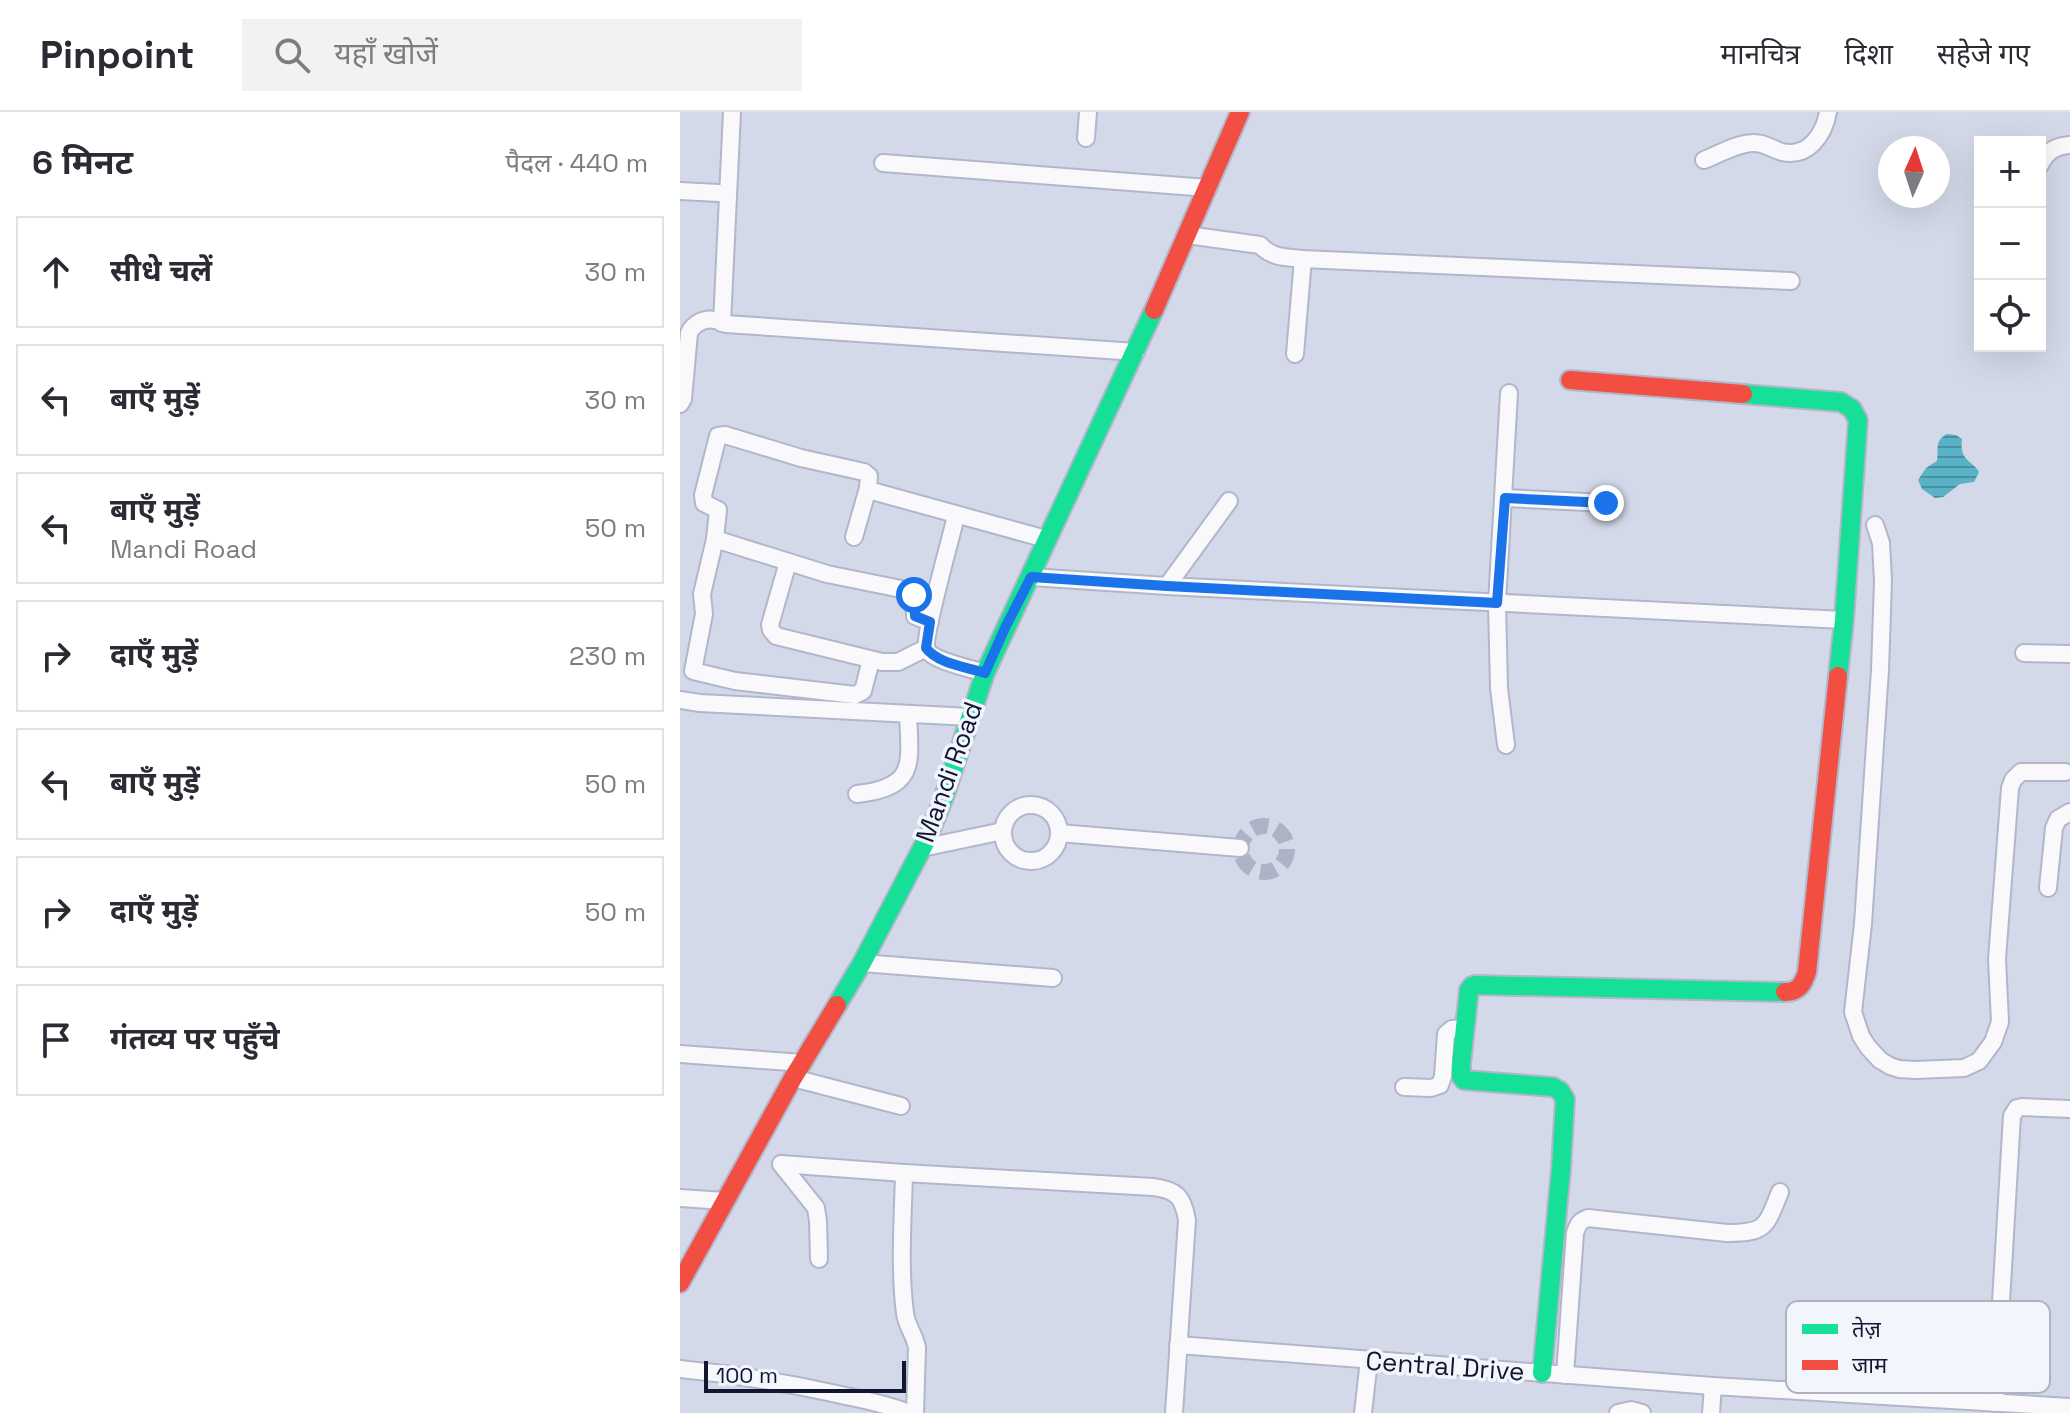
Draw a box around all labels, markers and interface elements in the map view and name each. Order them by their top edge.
search box [242,19,802,91]
text: Pinpoint [40,31,194,79]
icon: search [270,33,314,77]
text: यहाँ खोजें [334,34,438,73]
text: मानचित्र [1721,36,1801,72]
text: दिशा [1845,36,1893,72]
text: सहेजे गए [1937,36,2030,72]
north arrow [1878,136,1950,208]
map controls [1974,136,2046,352]
button: + [1974,136,2046,208]
text: 6 मिनट [32,141,133,184]
text: पैदल · 440 m [505,146,648,180]
button: − [1974,208,2046,280]
icon: ahead [34,250,78,294]
text: सीधे चलें [110,251,212,290]
text: 30 m [585,255,646,289]
button: locate [1974,280,2046,352]
icon: left [34,378,78,422]
text: बाएँ मुड़ें [110,379,200,418]
text: 30 m [585,383,646,417]
route end [1588,485,1624,521]
text: बाएँ मुड़ें [110,490,200,529]
icon: left [34,506,78,550]
text: 50 m [585,511,646,545]
text: Mandi Road [110,532,257,566]
route start [896,577,932,613]
icon: right [34,634,78,678]
text: दाएँ मुड़ें [110,635,198,674]
text: 230 m [569,639,646,673]
street label: Mandi Road [908,697,990,847]
icon: left [34,762,78,806]
text: बाएँ मुड़ें [110,763,200,802]
text: 50 m [585,767,646,801]
icon: right [34,890,78,934]
text: दाएँ मुड़ें [110,891,198,930]
text: 50 m [585,895,646,929]
icon: arrive [34,1018,78,1062]
text: गंतव्य पर पहुँचे [110,1019,279,1058]
legend [1786,1301,2050,1393]
text: तेज़ [1852,1315,1882,1343]
street label: Central Drive [1364,1343,1526,1389]
text: जाम [1852,1351,1888,1379]
scale bar [704,1357,906,1393]
text: 100 m [716,1361,778,1389]

